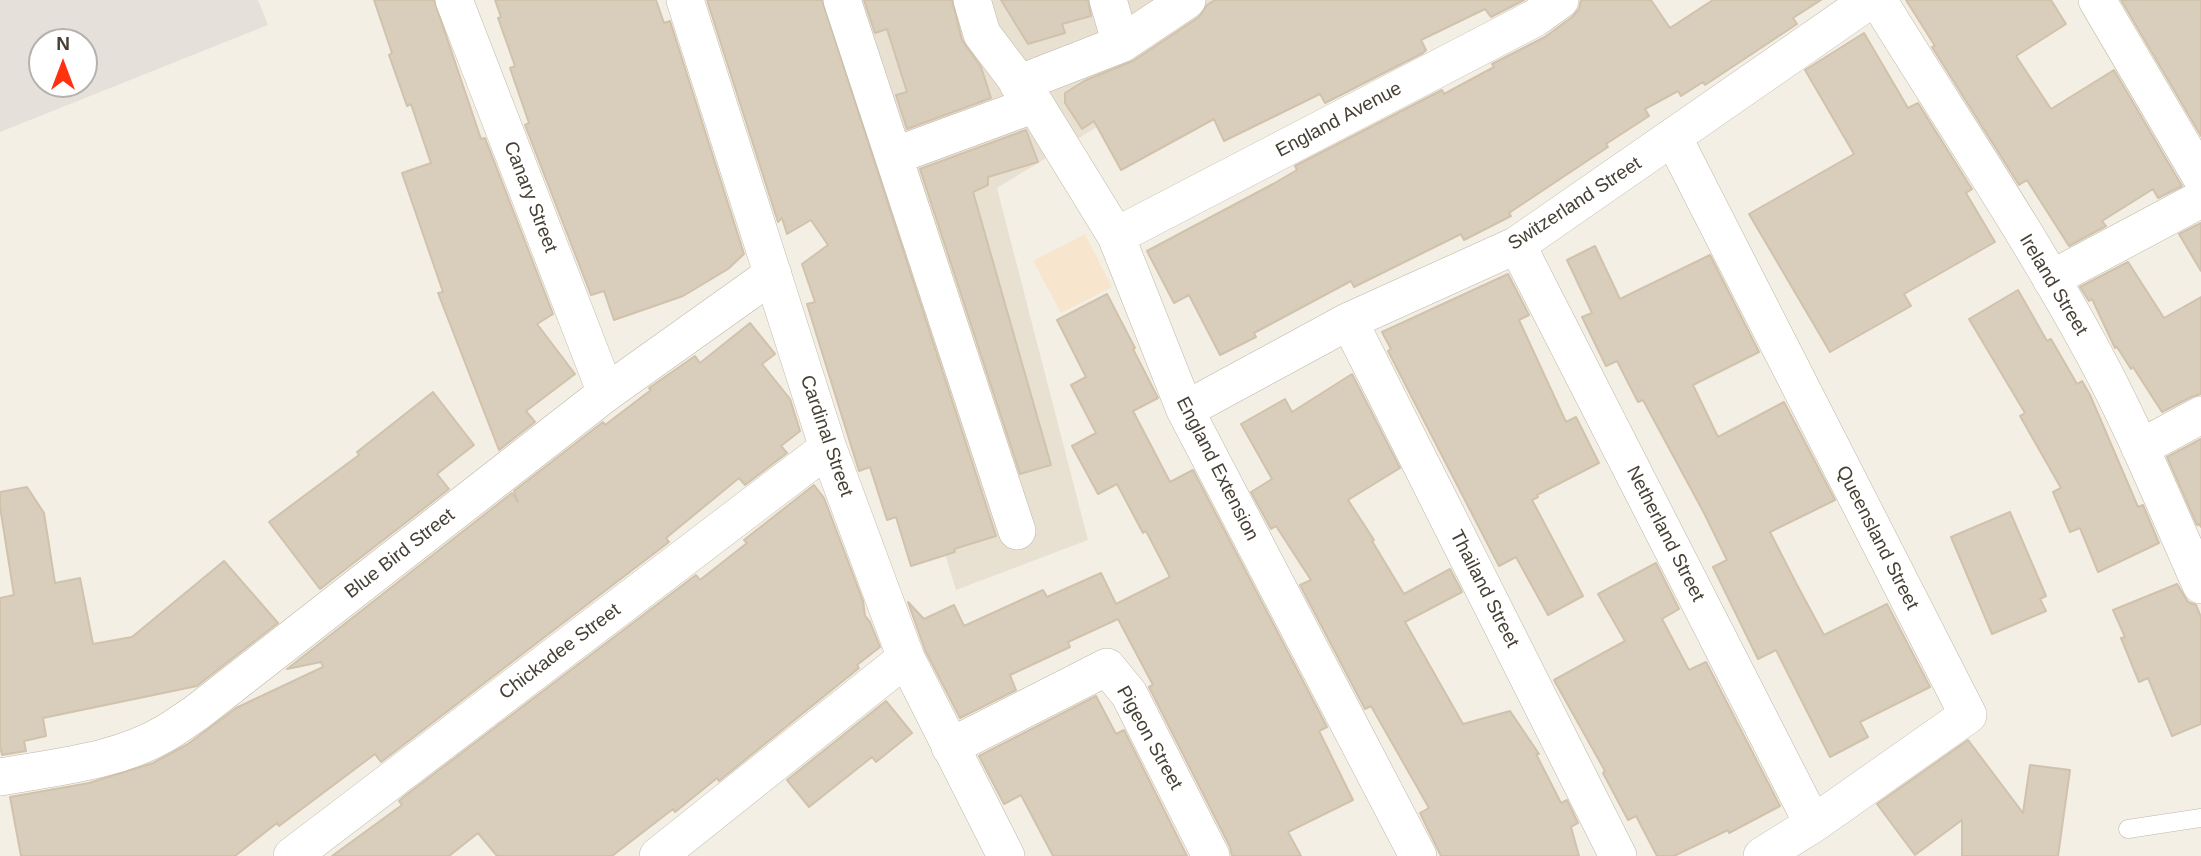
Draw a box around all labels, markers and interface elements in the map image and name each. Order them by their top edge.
north arrow [28,28,98,98]
text: N [56,33,70,54]
street label: England Avenue [1272,77,1406,163]
street label: Canary Street [498,138,562,256]
street label: Switzerland Street [1504,152,1646,256]
street label: Ireland Street [2014,230,2092,340]
street label: Cardinal Street [795,372,857,500]
street label: England Extension [1171,393,1263,545]
street label: Netherland Street [1621,462,1709,606]
street label: Queensland Street [1831,462,1923,614]
street label: Blue Bird Street [341,504,459,604]
street label: Thailand Street [1445,526,1523,652]
street label: Chickadee Street [495,599,625,705]
street label: Pigeon Street [1111,682,1187,794]

